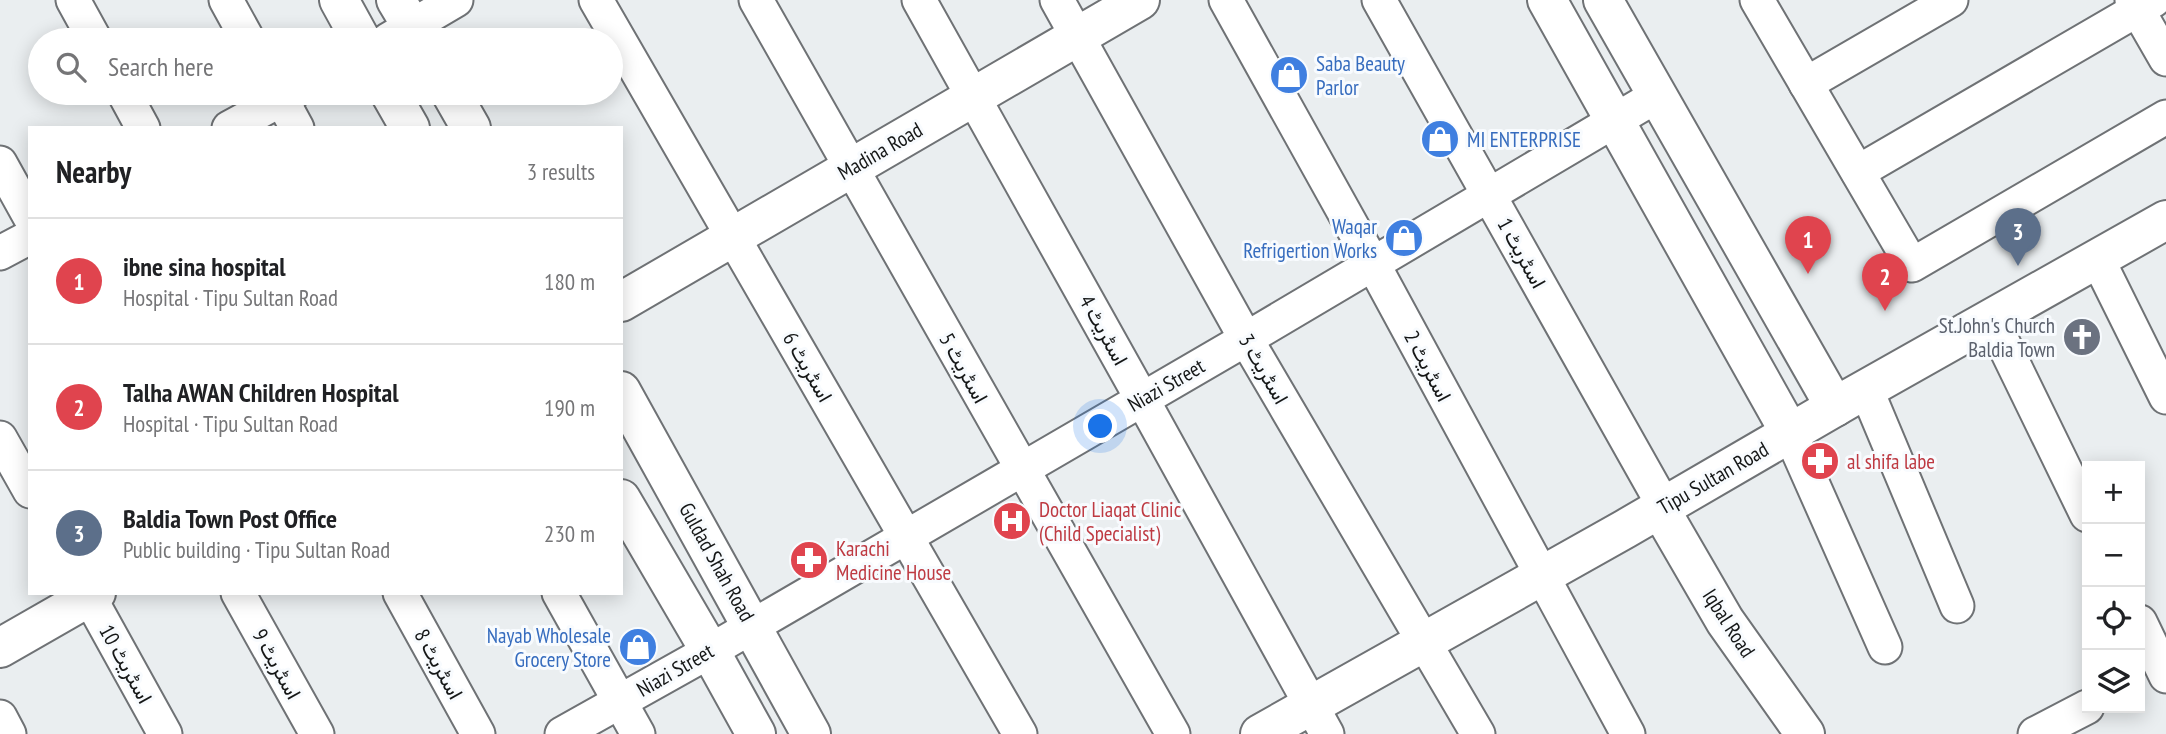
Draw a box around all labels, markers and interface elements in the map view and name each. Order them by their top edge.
search box [28,28,623,105]
icon: search [52,48,90,86]
text: Search here [108,50,214,83]
place label: Saba Beauty Parlor [1316,50,1405,101]
shop icon: Saba Beauty Parlor [1268,54,1310,96]
street label: Madina Road [833,116,927,186]
shop icon: MI ENTERPRISE [1419,118,1461,160]
place label: MI ENTERPRISE [1467,126,1581,153]
text: Nearby [56,152,131,191]
text: 3 results [527,157,595,186]
pin: 3 [1995,208,2041,266]
place label: Waqar Refrigertion Works [1243,213,1377,264]
street label: اسٹریٹ 1 [1492,213,1552,293]
pin: 1 [1785,216,1831,274]
shop icon: Waqar Refrigertion Works [1383,217,1425,259]
text: ibne sina hospital [123,250,286,283]
pin: 2 [1862,253,1908,311]
text: 1 [74,267,85,296]
text: 180 m [544,267,595,296]
text: Hospital · Tipu Sultan Road [123,283,338,312]
street label: اسٹریٹ 4 [1074,290,1134,370]
place label: St.John's Church Baldia Town [1939,312,2055,363]
church icon: St.John's Church Baldia Town [2061,316,2103,358]
street label: اسٹریٹ 2 [1398,326,1458,406]
street label: اسٹریٹ 6 [777,327,839,407]
street label: اسٹریٹ 5 [934,328,994,408]
street label: اسٹریٹ 3 [1233,329,1295,409]
street label: Niazi Street [1123,352,1209,418]
text: Talha AWAN Children Hospital [123,376,398,409]
text: 2 [74,393,85,422]
text: 190 m [544,393,595,422]
text: Hospital · Tipu Sultan Road [123,409,338,438]
your location [1083,409,1117,443]
street label: Tipu Sultan Road [1653,435,1773,521]
pharmacy icon: al shifa labe [1799,440,1841,482]
place label: al shifa labe [1847,448,1935,475]
map controls [2082,461,2145,713]
button: + [2082,461,2145,524]
place label: Doctor Liaqat Clinic (Child Specialist) [1039,496,1182,547]
street label: Guldad Shah Road [673,498,761,626]
hospital icon: Doctor Liaqat Clinic (Child Specialist) [991,500,1033,542]
text: Baldia Town Post Office [123,502,337,535]
text: 3 [74,519,85,548]
text: 230 m [544,519,595,548]
button: − [2082,524,2145,587]
text: Public building · Tipu Sultan Road [123,535,390,564]
place label: Karachi Medicine House [836,535,951,586]
pharmacy icon: Karachi Medicine House [788,539,830,581]
street label: Iqbal Road [1697,584,1761,662]
button: locate [2082,587,2145,650]
street label: اسٹریٹ 10 [93,620,159,708]
place label: Nayab Wholesale Grocery Store [487,622,611,673]
street label: اسٹریٹ 9 [247,624,307,704]
street label: اسٹریٹ 8 [409,624,469,704]
shop icon: Nayab Wholesale Grocery Store [617,626,659,668]
street label: Niazi Street [632,637,718,703]
button: layers [2082,650,2145,713]

